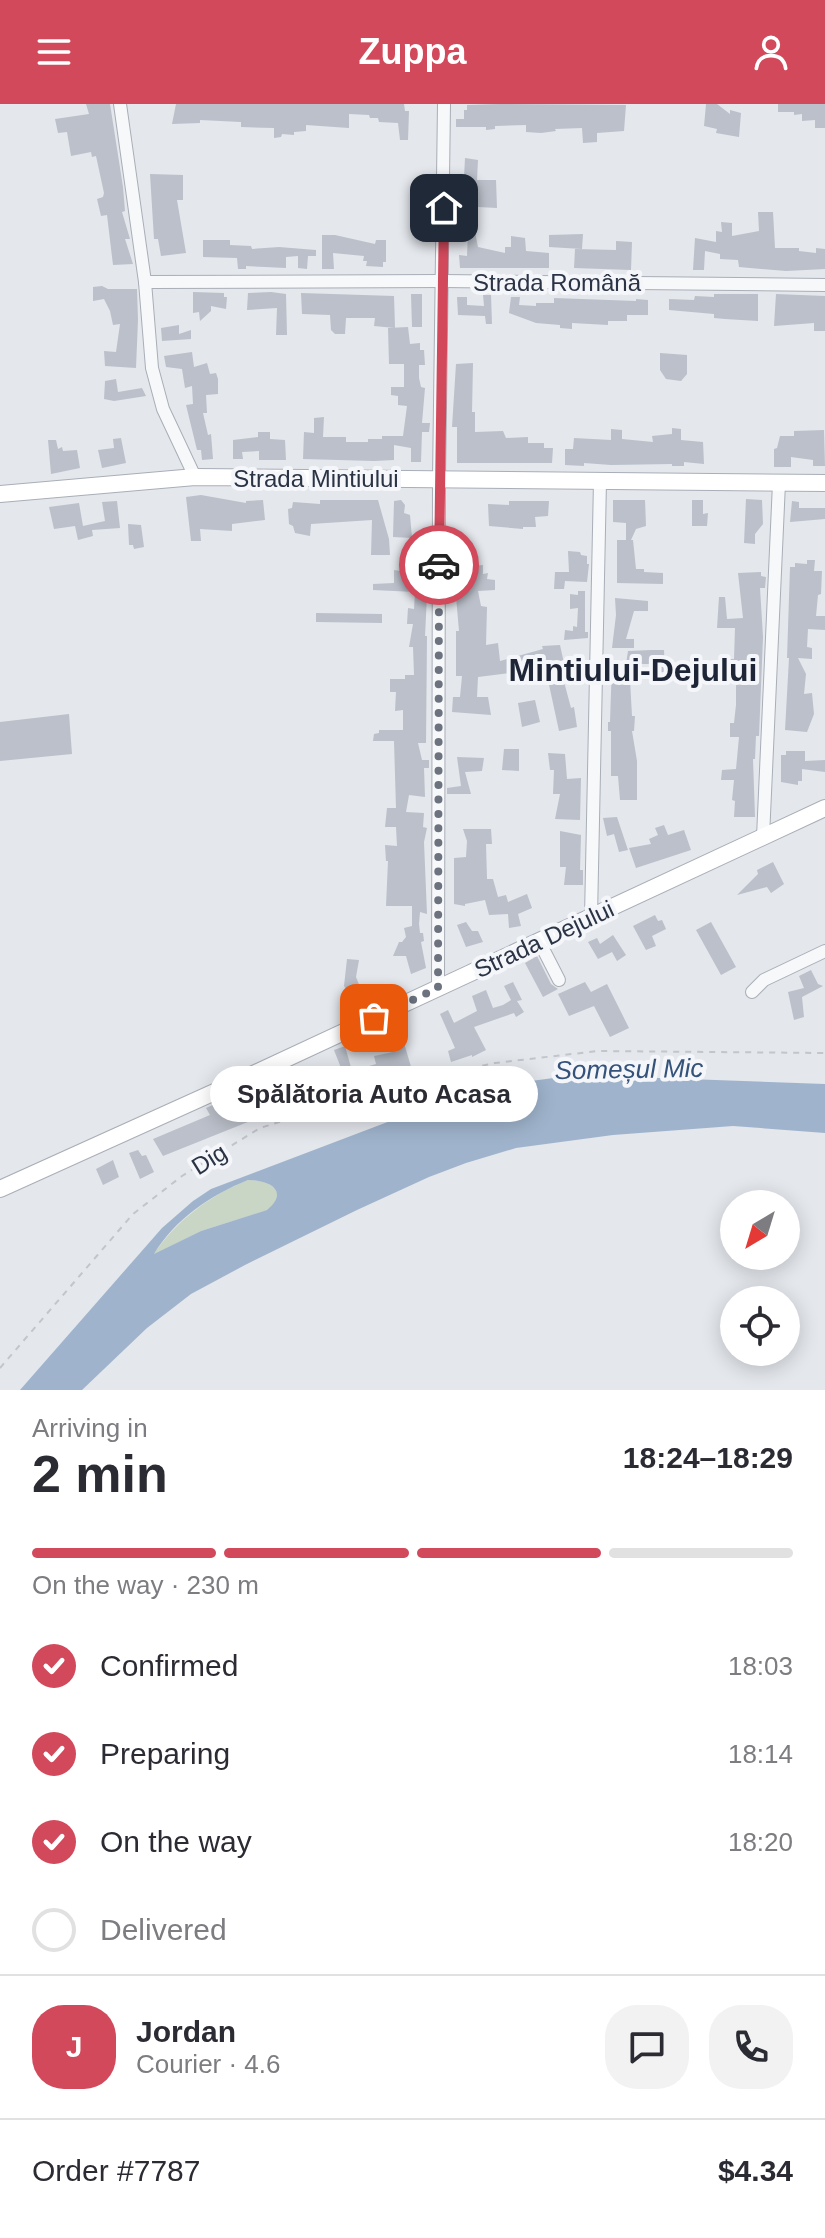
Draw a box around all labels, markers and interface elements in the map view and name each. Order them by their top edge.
icon: menu [32,30,76,74]
icon: person [749,30,793,74]
text: Zuppa [359,31,466,72]
pin [410,174,478,242]
icon: home [422,186,466,230]
street label: Strada Română [473,269,642,296]
street label: Strada Mintiului [233,465,399,492]
courier [399,525,479,605]
icon: car [417,543,461,587]
district label: Mintiului-Dejului [509,652,757,688]
street label: Strada Dejului [470,895,618,983]
pin [340,984,408,1052]
icon: bag [352,996,396,1040]
water label: Someșul Mic [554,1053,704,1085]
callout: Spălătoria Auto Acasa [210,1066,538,1122]
text: Spălătoria Auto Acasa [237,1079,511,1109]
street label: Dig [187,1138,231,1180]
north arrow [720,1190,800,1270]
map controls [720,1190,800,1366]
button: locate [720,1286,800,1366]
text: Arriving in [32,1413,148,1443]
text: 18:24–18:29 [623,1441,793,1474]
text: 2 min [32,1445,168,1503]
text: On the way · 230 m [32,1570,259,1600]
icon: check [32,1644,76,1688]
text: Confirmed [100,1649,238,1682]
text: 18:03 [728,1651,793,1681]
icon: check [32,1732,76,1776]
text: Preparing [100,1737,230,1770]
text: 18:14 [728,1739,793,1769]
icon: check [32,1820,76,1864]
text: On the way [100,1825,252,1858]
text: 18:20 [728,1827,793,1857]
text: Delivered [100,1913,227,1946]
button: chat [605,2005,689,2089]
button: phone [709,2005,793,2089]
text: Jordan [136,2015,236,2048]
text: J [66,2030,82,2063]
text: Courier · 4.6 [136,2049,281,2079]
text: Order #7787 [32,2154,200,2187]
text: $4.34 [718,2154,793,2187]

